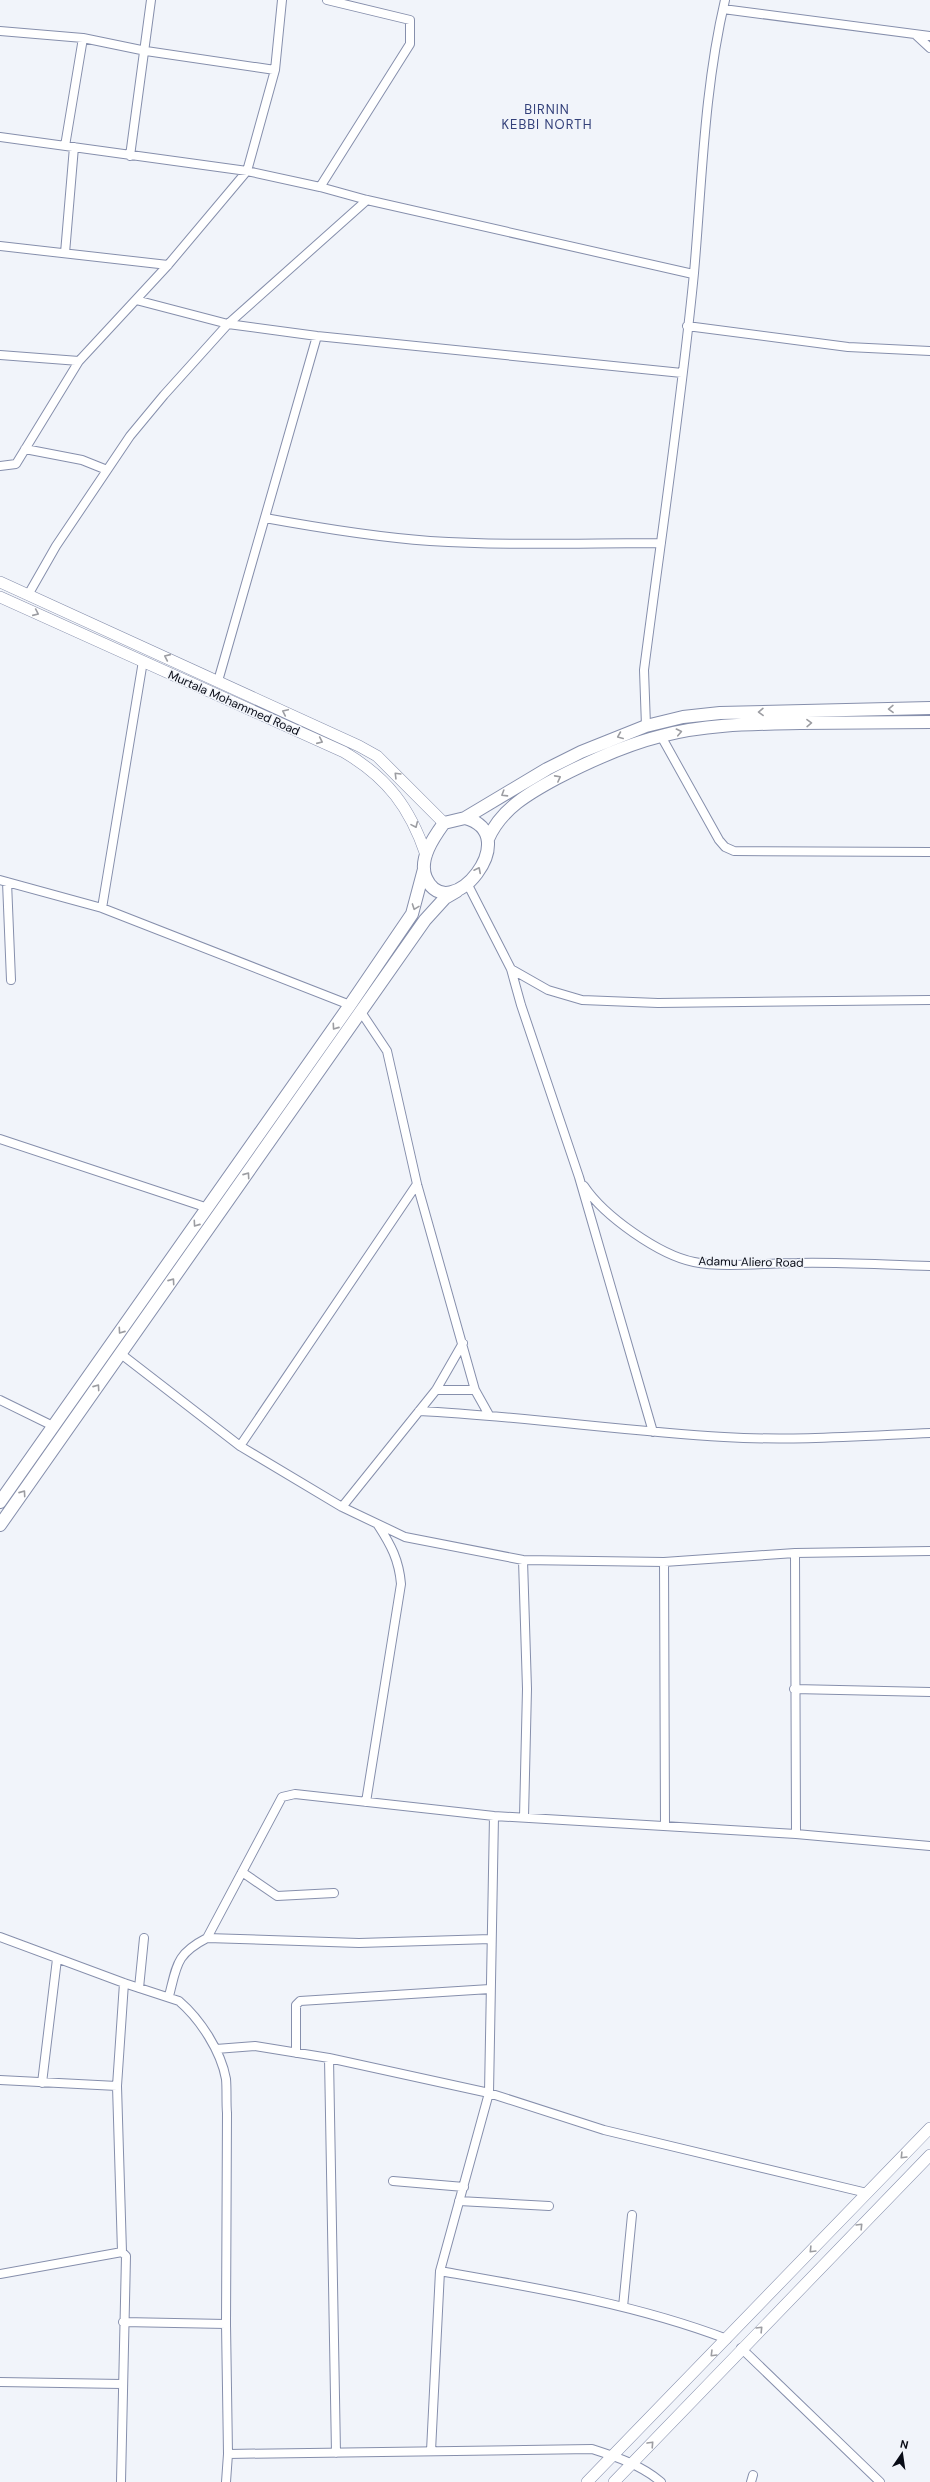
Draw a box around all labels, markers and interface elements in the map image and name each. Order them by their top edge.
district label: BIRNIN KEBBI NORTH [501,101,593,133]
one-way arrow [31,608,39,616]
one-way arrow [163,654,170,662]
street label: Murtala Mohammed Road [166,667,302,739]
one-way arrow [888,705,894,713]
one-way arrow [281,708,288,716]
one-way arrow [758,708,764,716]
one-way arrow [806,719,812,727]
one-way arrow [676,729,683,737]
one-way arrow [617,732,624,740]
one-way arrow [316,736,323,744]
one-way arrow [394,773,402,780]
one-way arrow [554,775,561,783]
one-way arrow [501,789,508,797]
one-way arrow [410,821,418,828]
one-way arrow [474,867,481,875]
one-way arrow [411,903,419,910]
one-way arrow [333,1022,340,1029]
one-way arrow [242,1172,249,1179]
one-way arrow [194,1220,201,1227]
street label: Adamu Aliero Road [698,1253,804,1271]
one-way arrow [167,1278,175,1285]
one-way arrow [119,1326,126,1333]
one-way arrow [92,1385,99,1392]
one-way arrow [18,1491,25,1498]
one-way arrow [900,2151,908,2159]
one-way arrow [855,2223,863,2231]
one-way arrow [810,2245,817,2253]
one-way arrow [755,2326,763,2334]
one-way arrow [710,2349,718,2357]
north arrow [882,2434,922,2474]
text: N [899,2437,910,2452]
one-way arrow [646,2441,653,2448]

